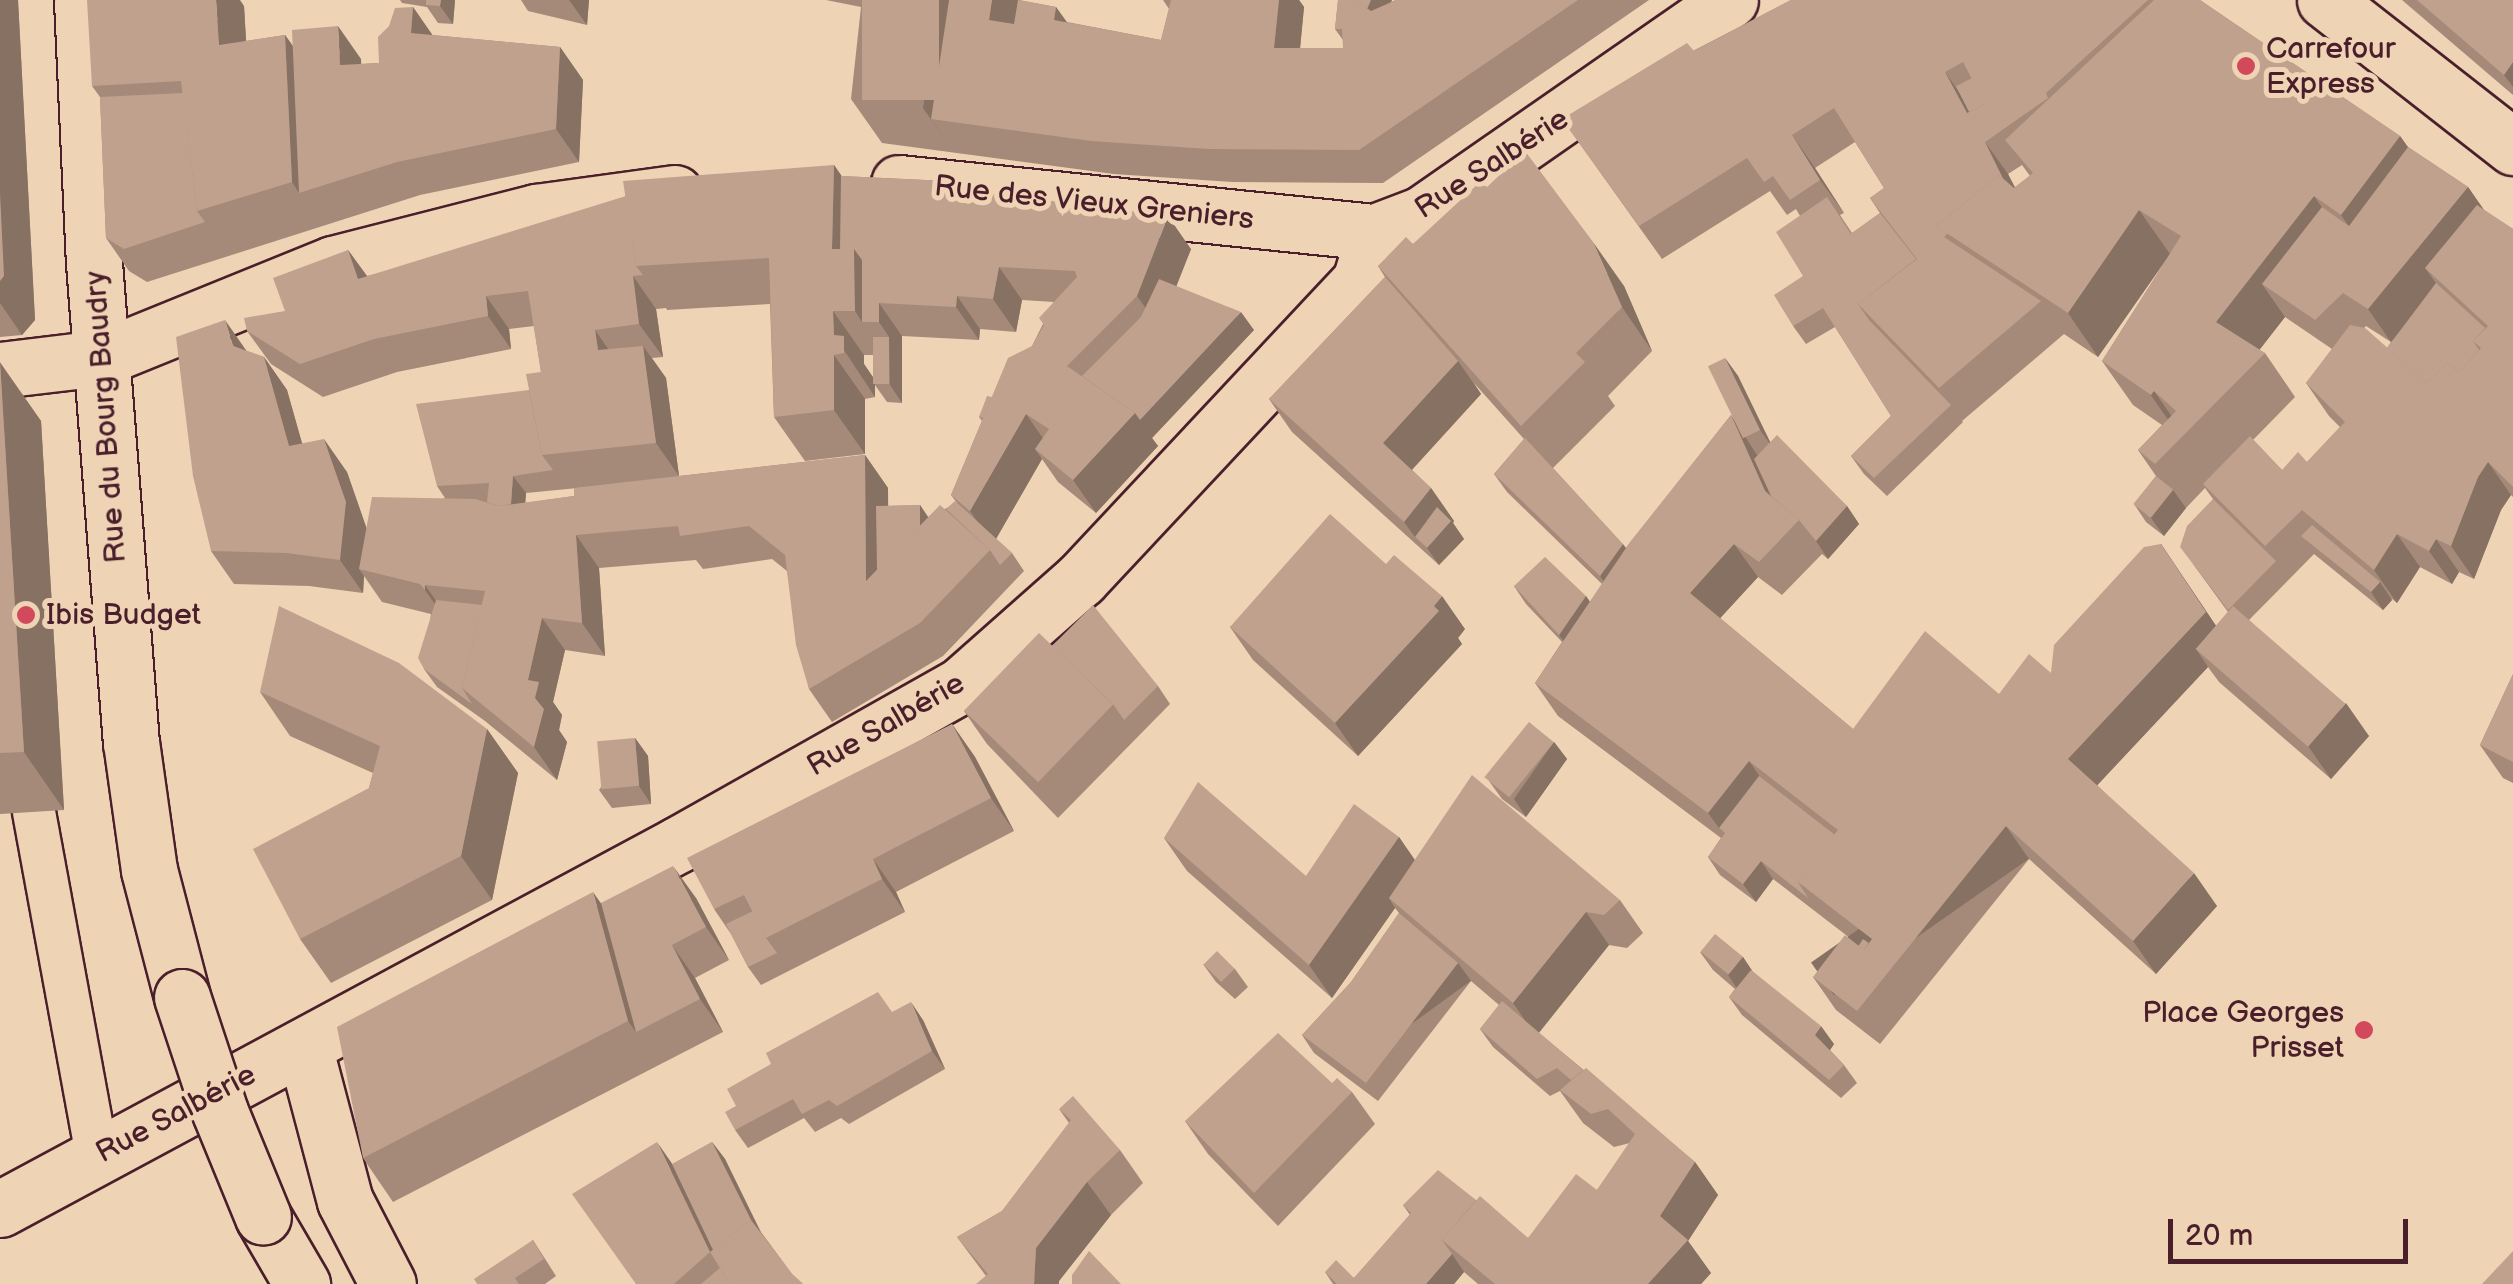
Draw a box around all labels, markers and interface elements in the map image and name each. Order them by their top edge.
place label: Carrefour Express [2266,31,2396,102]
marker: Carrefour Express [2235,55,2257,77]
street label: Rue Salbérie [1408,101,1576,227]
street label: Rue des Vieux Greniers [932,168,1256,238]
street label: Rue du Bourg Baudry [78,270,134,564]
place label: Ibis Budget [46,597,201,633]
marker: Ibis Budget [15,604,37,626]
street label: Rue Salbérie [801,665,971,785]
place label: Place Georges Prisset [2142,995,2344,1066]
marker: Place Georges Prisset [2353,1019,2375,1041]
street label: Rue Salbérie [90,1057,262,1171]
scale bar [2173,1199,2413,1261]
text: 20 m [2185,1218,2253,1254]

